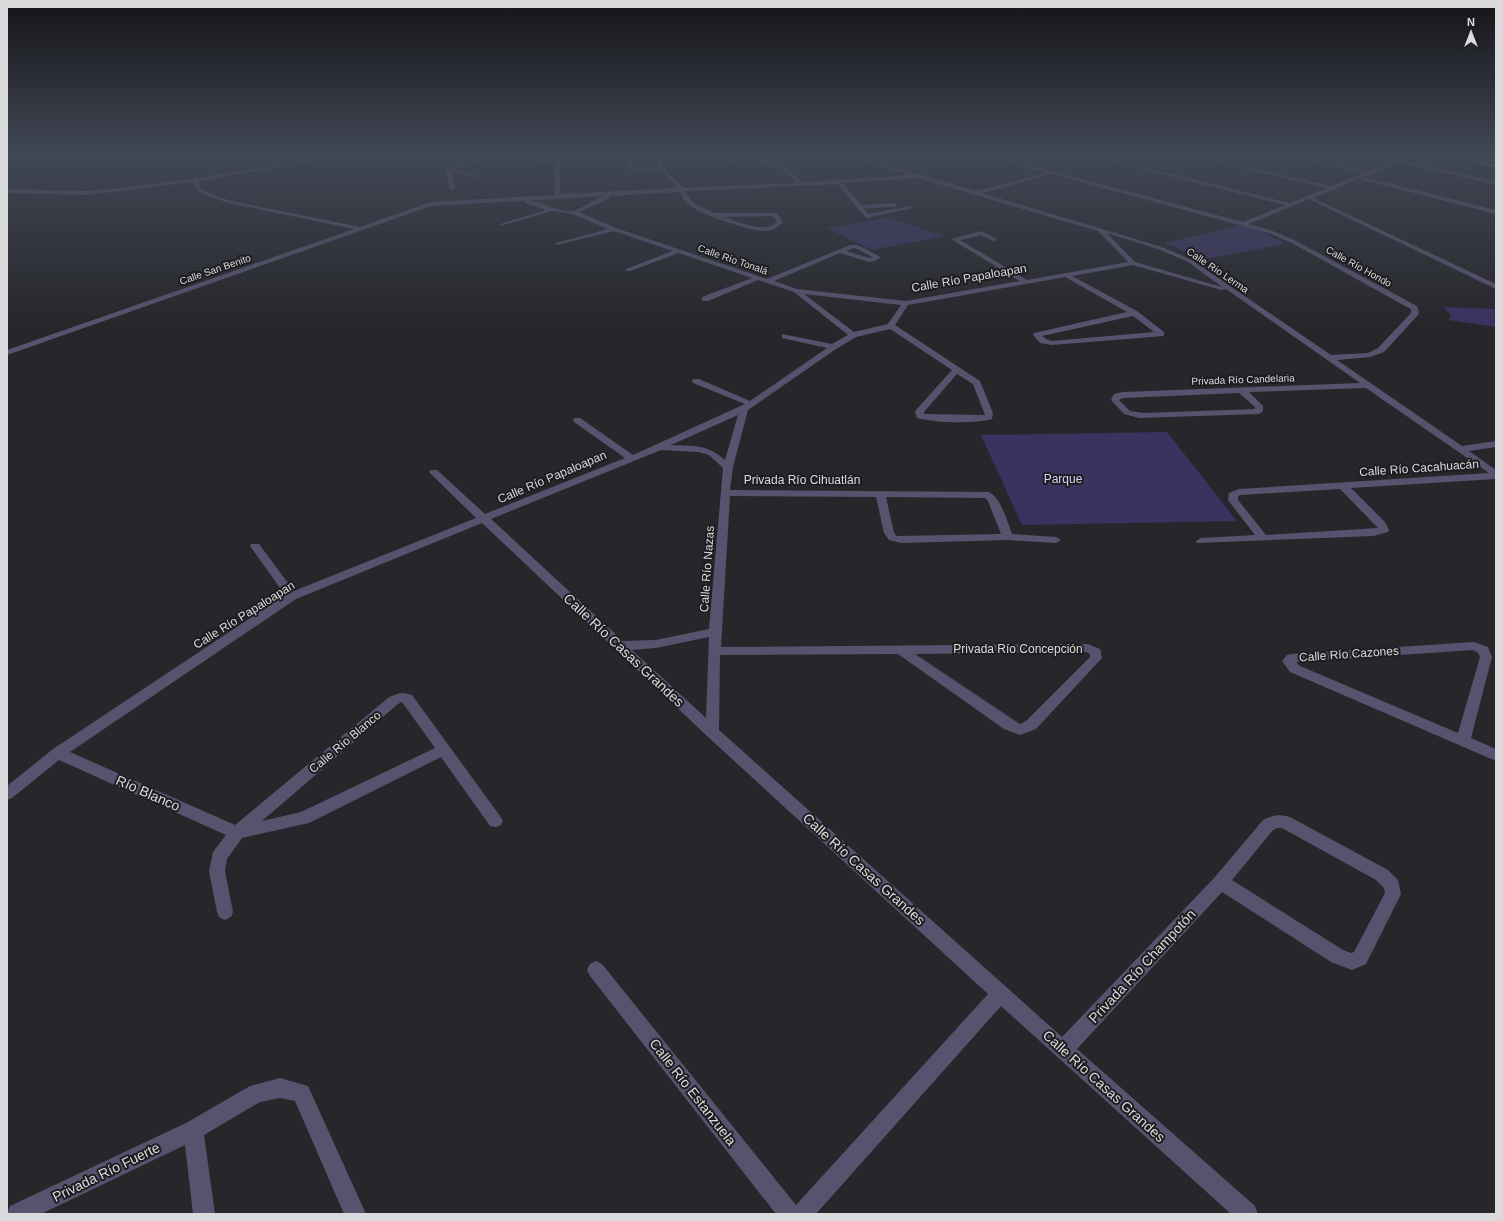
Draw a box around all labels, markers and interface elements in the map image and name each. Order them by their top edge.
north arrow [1451,12,1491,52]
text: N [1467,16,1475,28]
street label: Calle Río Tonalá [696,242,770,277]
street label: Calle Río Hondo [1324,244,1394,289]
street label: Calle Río Lerma [1185,246,1251,295]
street label: Calle San Benito [178,252,253,287]
street label: Calle Río Papaloapan [910,261,1028,295]
street label: Privada Río Candelaria [1191,372,1295,387]
street label: Calle Río Papaloapan [496,448,608,506]
street label: Calle Río Cacahuacán [1359,457,1479,479]
park label: Parque [1044,472,1083,486]
street label: Privada Río Cihuatlán [744,473,860,487]
street label: Calle Río Nazas [697,525,717,613]
street label: Calle Río Papaloapan [191,578,297,652]
street label: Calle Río Casas Grandes [560,590,688,710]
street label: Privada Río Concepción [953,642,1083,656]
street label: Calle Río Cazones [1299,644,1399,664]
street label: Calle Río Blanco [306,708,384,776]
street label: Río Blanco [113,772,183,814]
street label: Calle Río Casas Grandes [800,810,928,928]
street label: Privada Río Champotón [1085,906,1199,1026]
street label: Calle Río Casas Grandes [1040,1027,1168,1145]
street label: Calle Río Estanzuela [646,1036,740,1149]
street label: Privada Río Fuerte [50,1139,162,1205]

